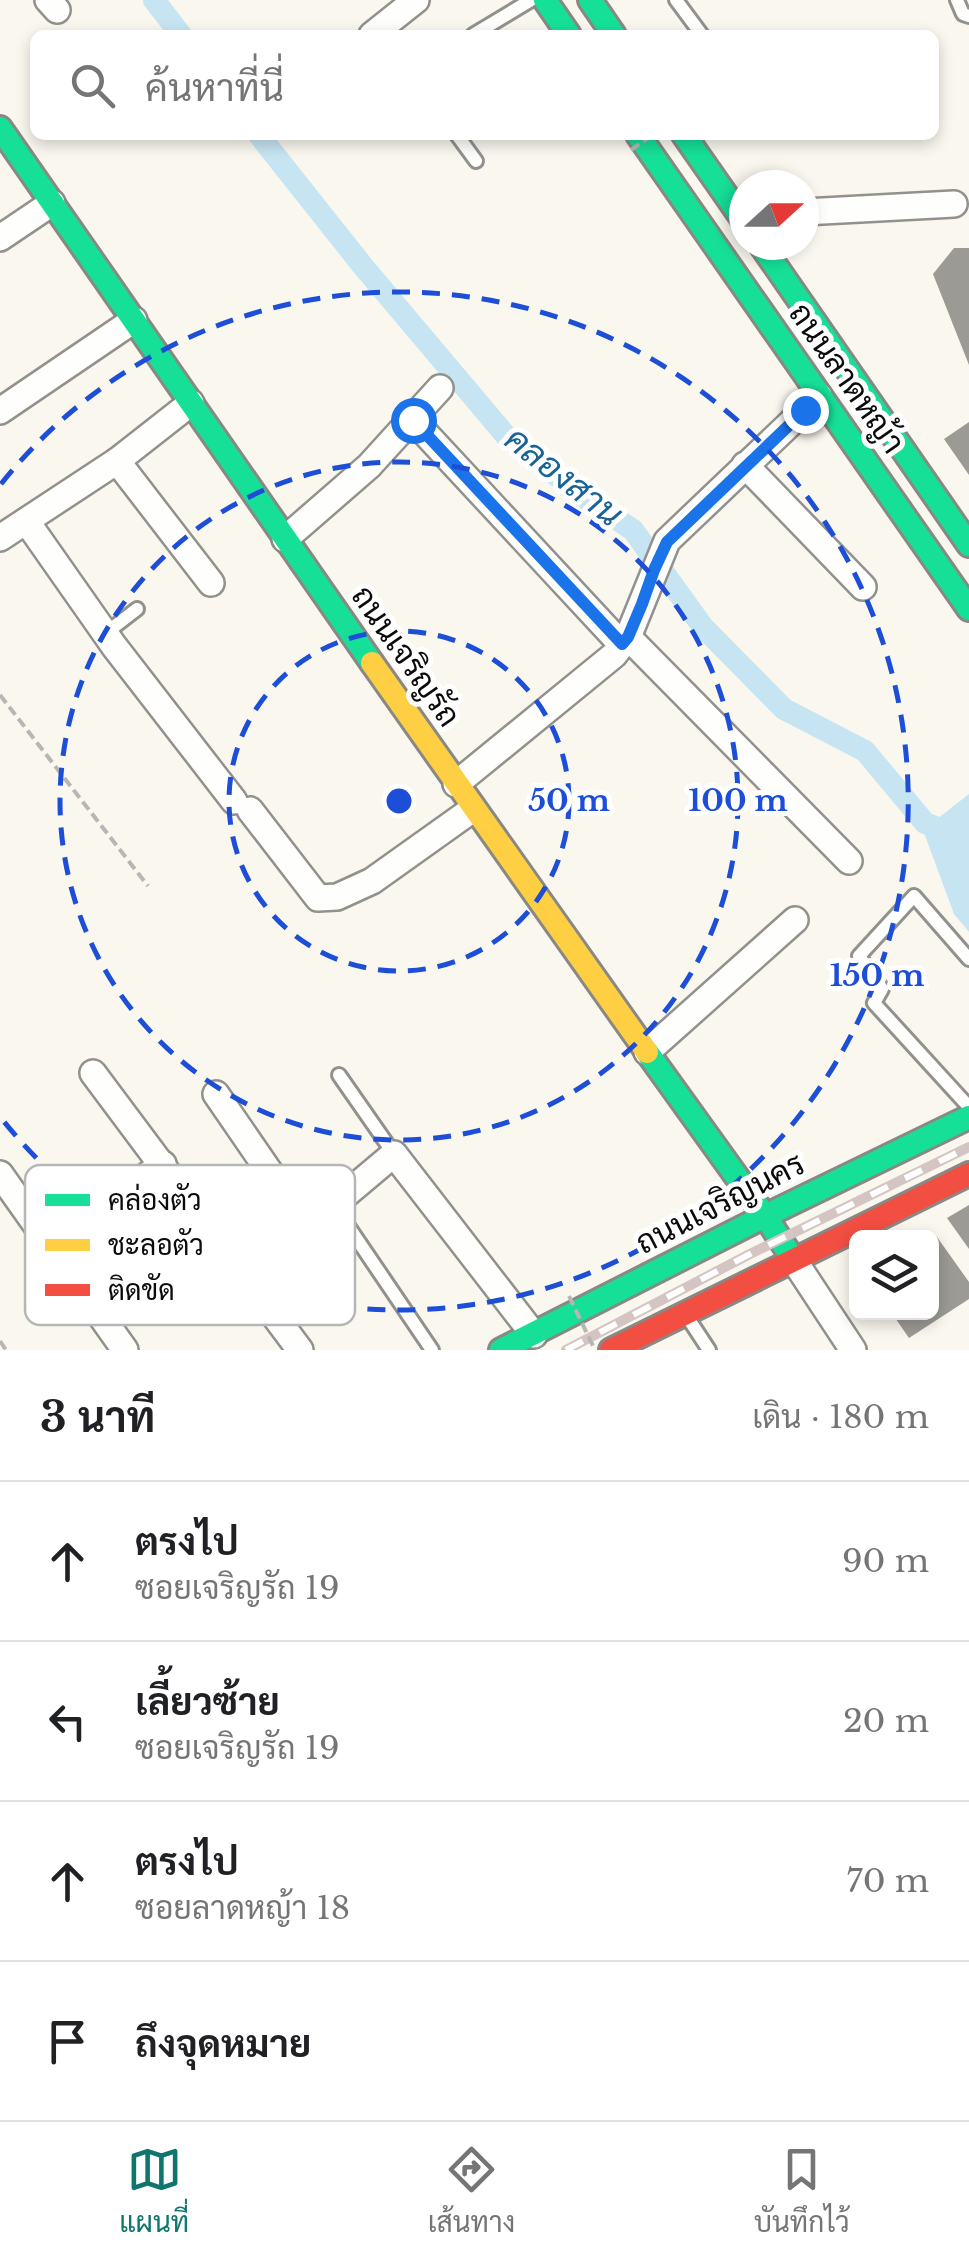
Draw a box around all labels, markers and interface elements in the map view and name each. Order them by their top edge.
search box [30,30,939,140]
icon: search [65,58,120,113]
text: ค้นหาที่นี่ [145,64,284,111]
north arrow [729,170,819,260]
street label: ถนนลาดหญ้า [780,294,914,461]
route end [783,388,829,434]
route start [391,398,437,444]
water label: คลองสาน [497,417,631,535]
street label: ถนนเจริญรัถ [343,578,469,734]
text: 50 m [528,782,610,819]
text: 100 m [688,782,788,819]
centre of rings [381,783,417,819]
text: 150 m [830,957,924,994]
street label: ถนนเจริญนคร [629,1143,811,1263]
legend [25,1165,355,1325]
text: คล่องตัว [108,1182,202,1218]
text: ชะลอตัว [108,1227,204,1263]
map controls [849,1230,939,1320]
button: layers [849,1230,939,1320]
text: ติดขัด [108,1272,175,1308]
text: 3 นาที [40,1391,155,1443]
text: เดิน · 180 m [752,1397,929,1437]
text: ตรงไป [135,1518,239,1565]
icon: ahead [40,1534,95,1589]
text: 90 m [842,1541,929,1581]
text: ซอยเจริญรัถ 19 [135,1568,340,1608]
text: เลี้ยวซ้าย [135,1678,280,1725]
icon: left [40,1694,95,1749]
text: 20 m [843,1701,929,1741]
text: ซอยเจริญรัถ 19 [135,1728,340,1768]
text: ตรงไป [135,1838,239,1885]
icon: ahead [40,1854,95,1909]
text: 70 m [847,1861,929,1901]
text: ซอยลาดหญ้า 18 [135,1888,350,1928]
icon: arrive [40,2014,95,2069]
text: ถึงจุดหมาย [135,2020,311,2067]
tab: แผนที่ [119,2142,189,2240]
tab: เส้นทาง [428,2142,515,2240]
tab: บันทึกไว้ [754,2142,850,2240]

